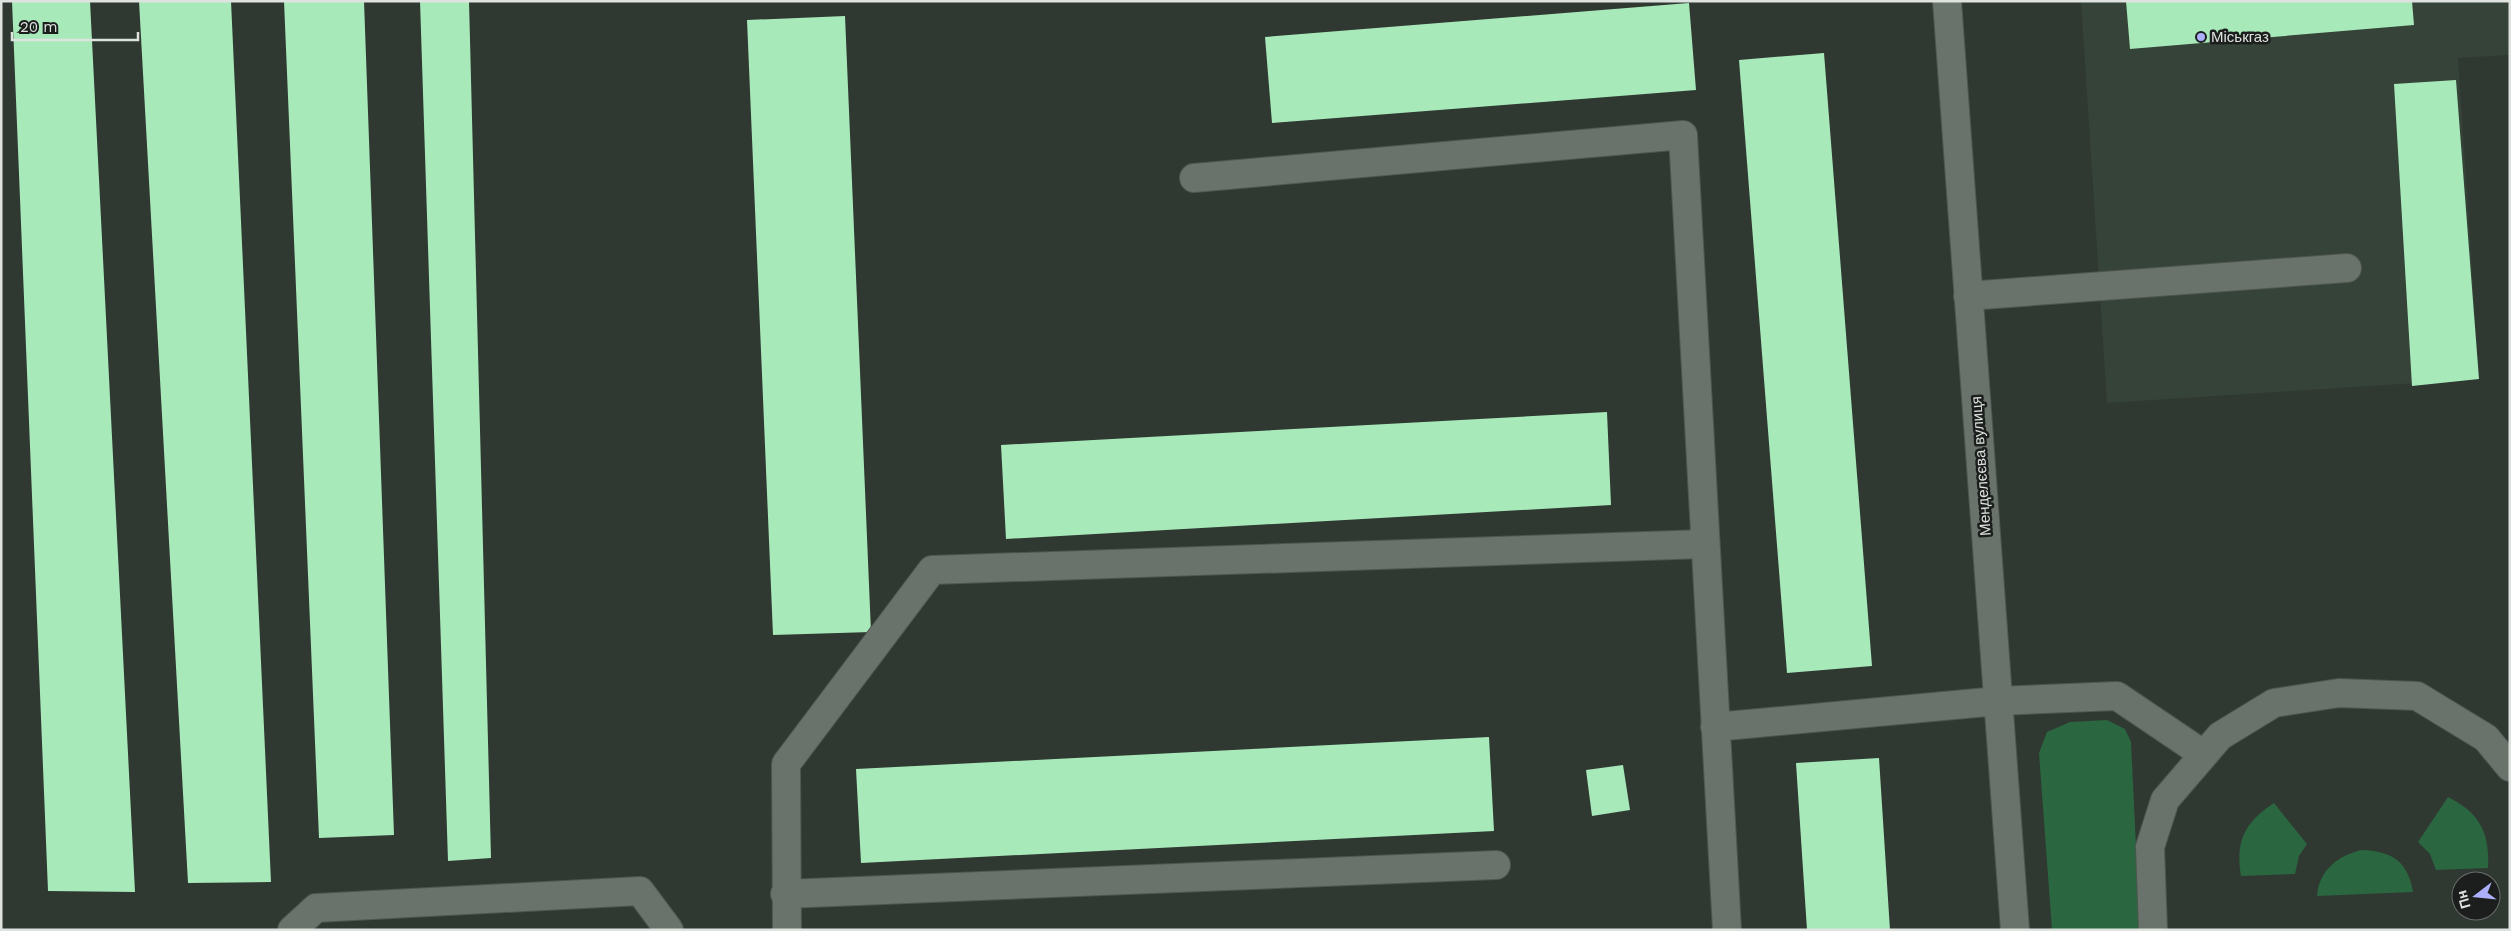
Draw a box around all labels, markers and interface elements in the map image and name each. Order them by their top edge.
scale bar [12,10,139,42]
text: 20 m [20,18,58,36]
place label: Міськгаз [2211,28,2269,46]
marker: Міськгаз [2195,31,2207,43]
street label: Менделєєва вулиця [1967,396,1995,536]
north arrow [2451,871,2501,921]
text: Пн [2453,888,2474,911]

